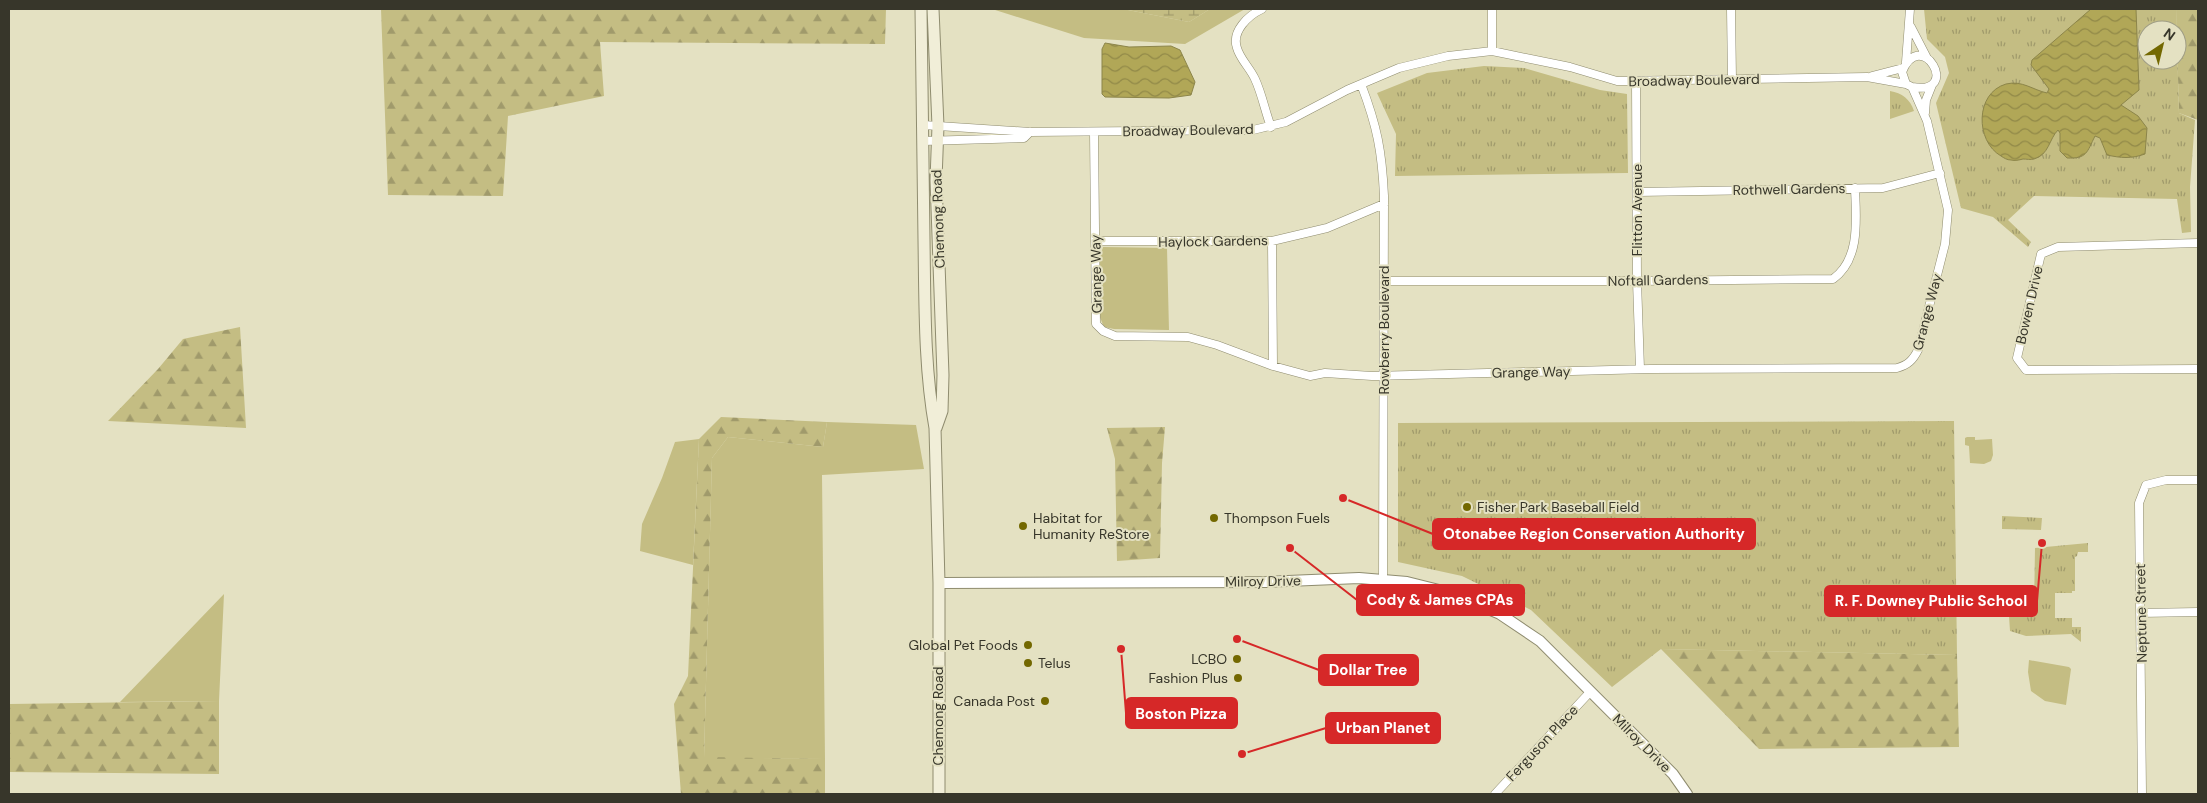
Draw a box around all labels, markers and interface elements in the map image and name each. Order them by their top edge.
north arrow [2137,20,2187,70]
text: N [2160,24,2179,45]
street label: Broadway Boulevard [1628,70,1760,90]
street label: Broadway Boulevard [1122,120,1254,140]
street label: Flitton Avenue [1628,164,1646,256]
street label: Chemong Road [927,169,949,269]
street label: Rothwell Gardens [1732,179,1846,199]
street label: Haylock Gardens [1158,231,1268,251]
street label: Grange Way [1086,234,1106,314]
street label: Bowen Drive [2011,264,2047,346]
street label: Rowberry Boulevard [1375,265,1393,395]
street label: Noftall Gardens [1607,270,1709,290]
street label: Grange Way [1908,271,1946,352]
street label: Grange Way [1491,362,1571,382]
place label: Fisher Park Baseball Field [1477,498,1639,516]
marker: Fisher Park Baseball Field [1461,501,1473,513]
place label: Habitat for Humanity ReStore [1033,509,1150,543]
place label: Thompson Fuels [1224,509,1330,527]
marker: Thompson Fuels [1208,512,1220,524]
callout: Otonabee Region Conservation Authority [1433,519,1755,549]
marker: Habitat for Humanity ReStore [1017,520,1029,532]
text: Otonabee Region Conservation Authority [1443,524,1745,544]
street label: Neptune Street [2131,563,2151,663]
street label: Milroy Drive [1225,571,1301,591]
callout: Cody & James CPAs [1357,585,1524,615]
callout: R. F. Downey Public School [1825,586,2037,616]
text: Cody & James CPAs [1366,590,1514,610]
text: R. F. Downey Public School [1835,591,2027,611]
place label: Global Pet Foods [908,636,1018,654]
marker: Global Pet Foods [1022,639,1034,651]
place label: LCBO [1191,650,1227,668]
marker: LCBO [1231,653,1243,665]
place label: Telus [1038,654,1071,672]
callout: Dollar Tree [1319,655,1418,685]
marker: Telus [1022,657,1034,669]
text: Dollar Tree [1329,660,1407,680]
street label: Chemong Road [929,667,947,765]
place label: Fashion Plus [1149,669,1228,687]
marker: Fashion Plus [1232,672,1244,684]
place label: Canada Post [953,692,1035,710]
marker: Canada Post [1039,695,1051,707]
callout: Boston Pizza [1126,698,1237,728]
street label: Ferguson Place [1502,701,1582,785]
text: Boston Pizza [1135,704,1227,724]
street label: Milroy Drive [1609,710,1675,776]
callout: Urban Planet [1326,713,1440,743]
text: Urban Planet [1336,718,1430,738]

